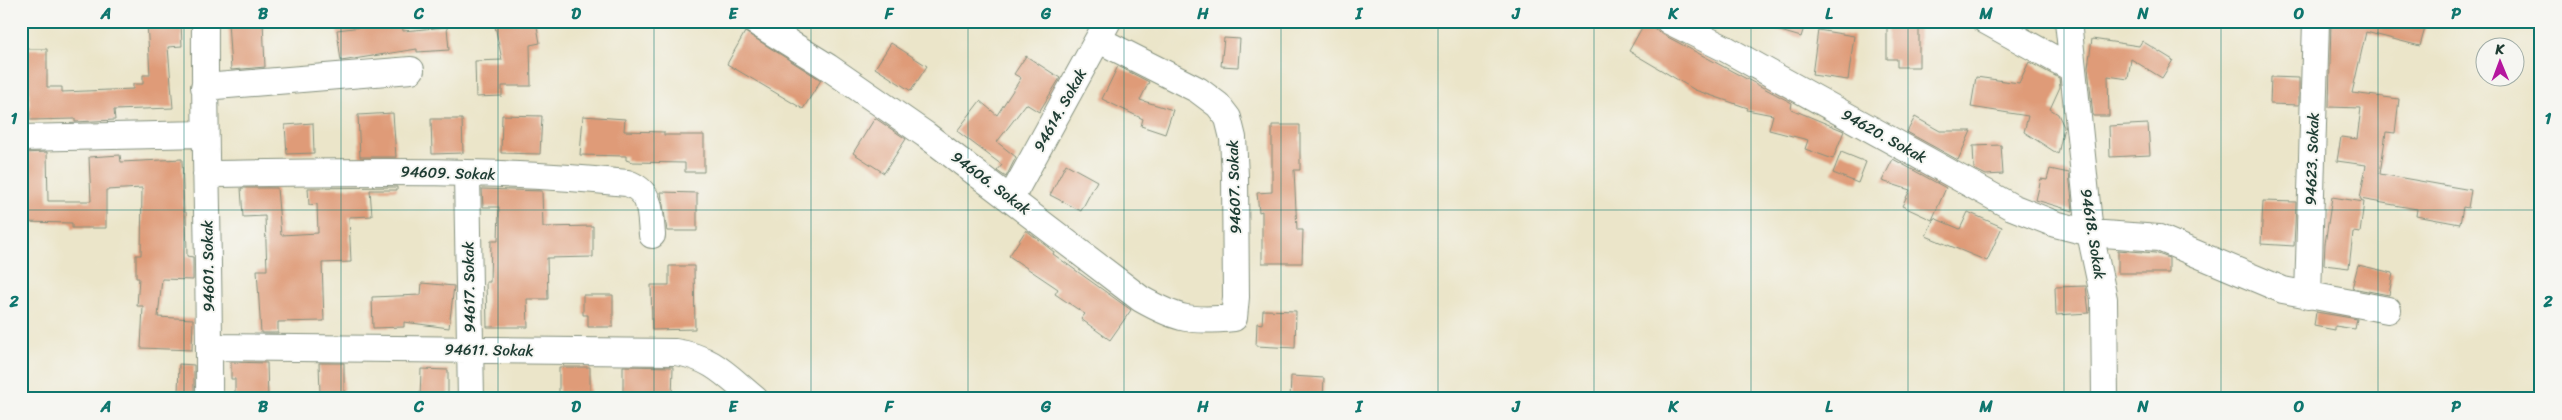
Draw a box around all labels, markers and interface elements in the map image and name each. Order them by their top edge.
text: A [100,0,111,28]
text: B [258,0,269,28]
text: C [413,0,425,28]
text: D [571,0,581,28]
text: E [729,0,739,28]
text: F [884,0,895,28]
text: G [1040,0,1052,28]
text: H [1196,0,1209,28]
text: I [1355,0,1364,28]
text: J [1511,0,1521,28]
text: K [1667,0,1679,28]
text: L [1825,0,1833,28]
text: M [1978,0,1993,28]
text: N [2136,0,2149,28]
text: O [2293,0,2305,28]
text: P [2451,0,2461,28]
text: K [2494,37,2506,62]
north arrow [2474,38,2524,88]
street label: 94614. Sokak [1026,64,1094,156]
street label: 94620. Sokak [1837,102,1932,170]
text: 1 [11,104,18,133]
text: 1 [2545,104,2552,133]
street label: 94623. Sokak [2297,112,2327,206]
street label: 94607. Sokak [1219,140,1249,234]
street label: 94606. Sokak [946,144,1036,222]
street label: 94609. Sokak [400,158,496,188]
street label: 94618. Sokak [2073,187,2113,281]
street label: 94601. Sokak [194,220,222,312]
street label: 94617. Sokak [455,241,483,333]
text: 2 [8,287,19,316]
text: 2 [2542,287,2553,316]
street label: 94611. Sokak [444,336,534,364]
text: A [100,392,111,420]
text: B [258,392,269,420]
text: C [413,392,425,420]
text: D [571,392,581,420]
text: E [729,392,739,420]
text: F [884,392,895,420]
text: G [1040,392,1052,420]
text: H [1196,392,1209,420]
text: I [1355,392,1364,420]
text: J [1511,392,1521,420]
text: K [1667,392,1679,420]
text: L [1825,392,1833,420]
text: M [1978,392,1993,420]
text: N [2136,392,2149,420]
text: O [2293,392,2305,420]
text: P [2451,392,2461,420]

